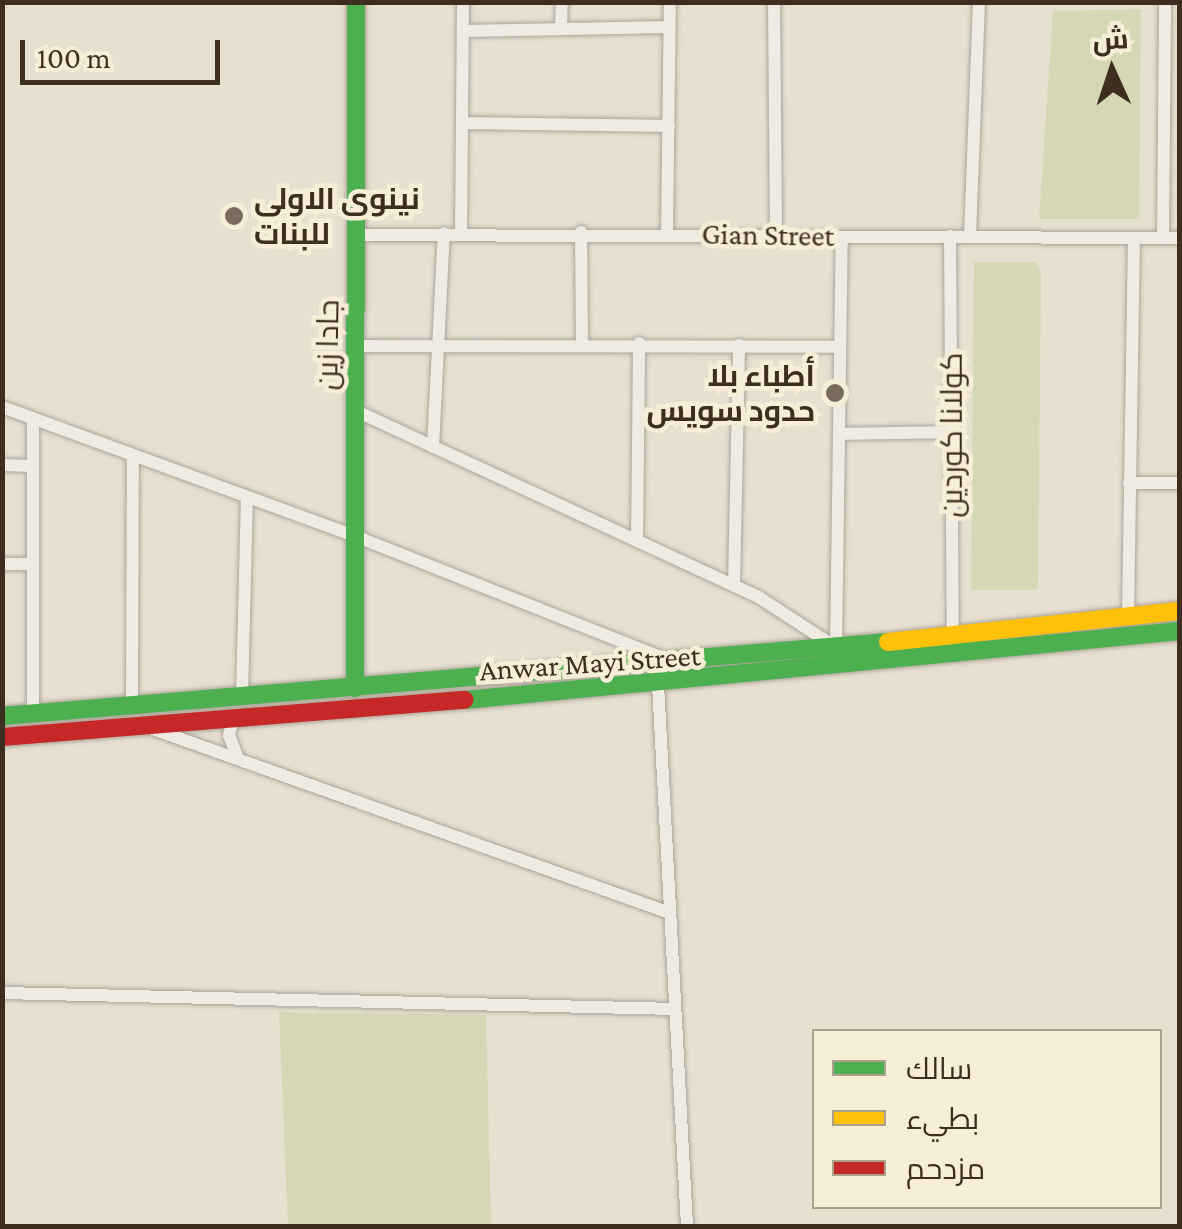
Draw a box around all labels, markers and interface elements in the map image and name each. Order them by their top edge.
scale bar [25,20,225,82]
north arrow [1062,20,1162,120]
text: ش [1092,23,1129,56]
text: 100 m [37,41,111,74]
place label: نينوى الاولى للبنات [254,181,420,252]
marker: نينوى الاولى للبنات [223,205,245,227]
street label: Gian Street [701,216,835,254]
street label: جادا زین [309,299,347,391]
street label: کولانا کوردین [934,352,970,518]
place label: أطباء بلا حدود سويس [646,358,815,428]
marker: أطباء بلا حدود سويس [824,382,846,404]
street label: Anwar Mayi Street [478,637,702,689]
legend [812,1029,1162,1209]
text: سالك [906,1052,972,1085]
text: بطيء [906,1102,979,1135]
text: مزدحم [906,1152,985,1185]

